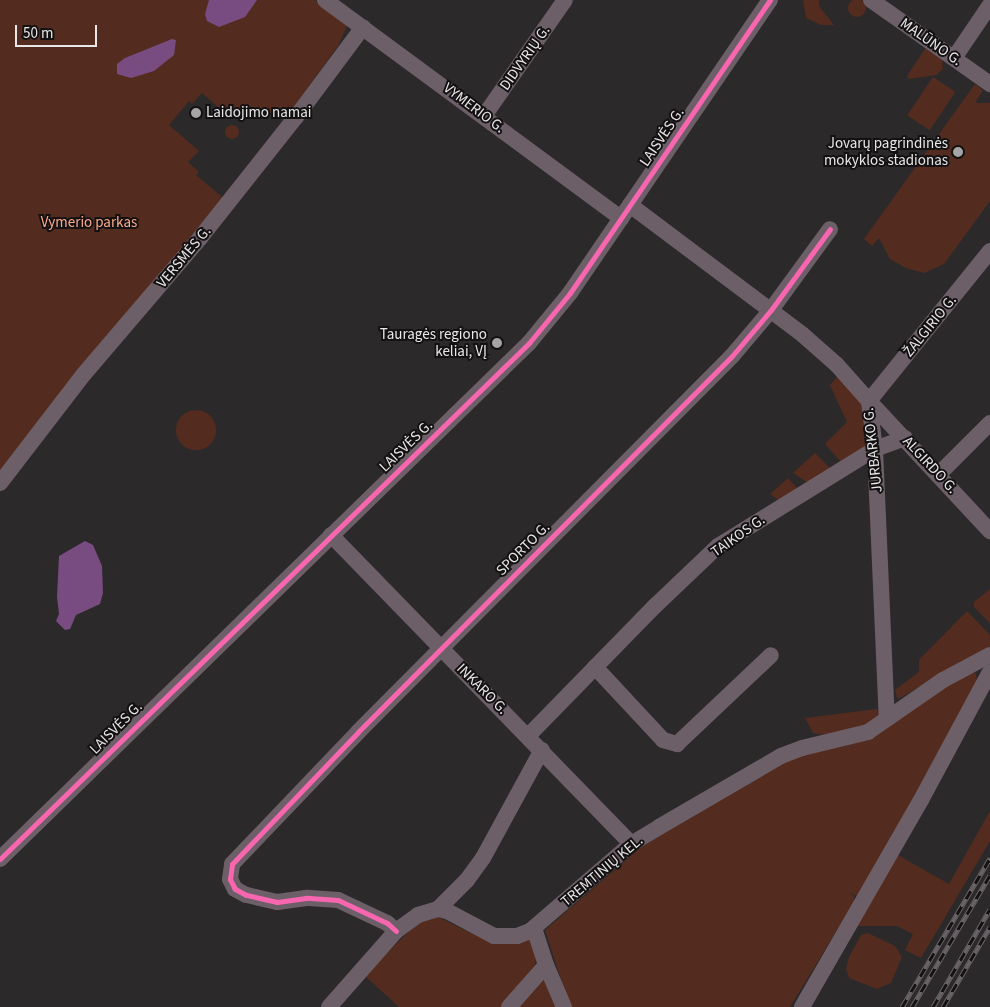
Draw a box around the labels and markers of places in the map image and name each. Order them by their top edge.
place label: Laidojimo namai [206,104,311,122]
marker: Laidojimo namai [190,107,202,119]
place label: Jovarų pagrindinės mokyklos stadionas [824,134,948,169]
marker: Jovarų pagrindinės mokyklos stadionas [952,146,964,158]
place label: Tauragės regiono keliai, VĮ [380,325,487,360]
marker: Tauragės regiono keliai, VĮ [491,337,503,349]

